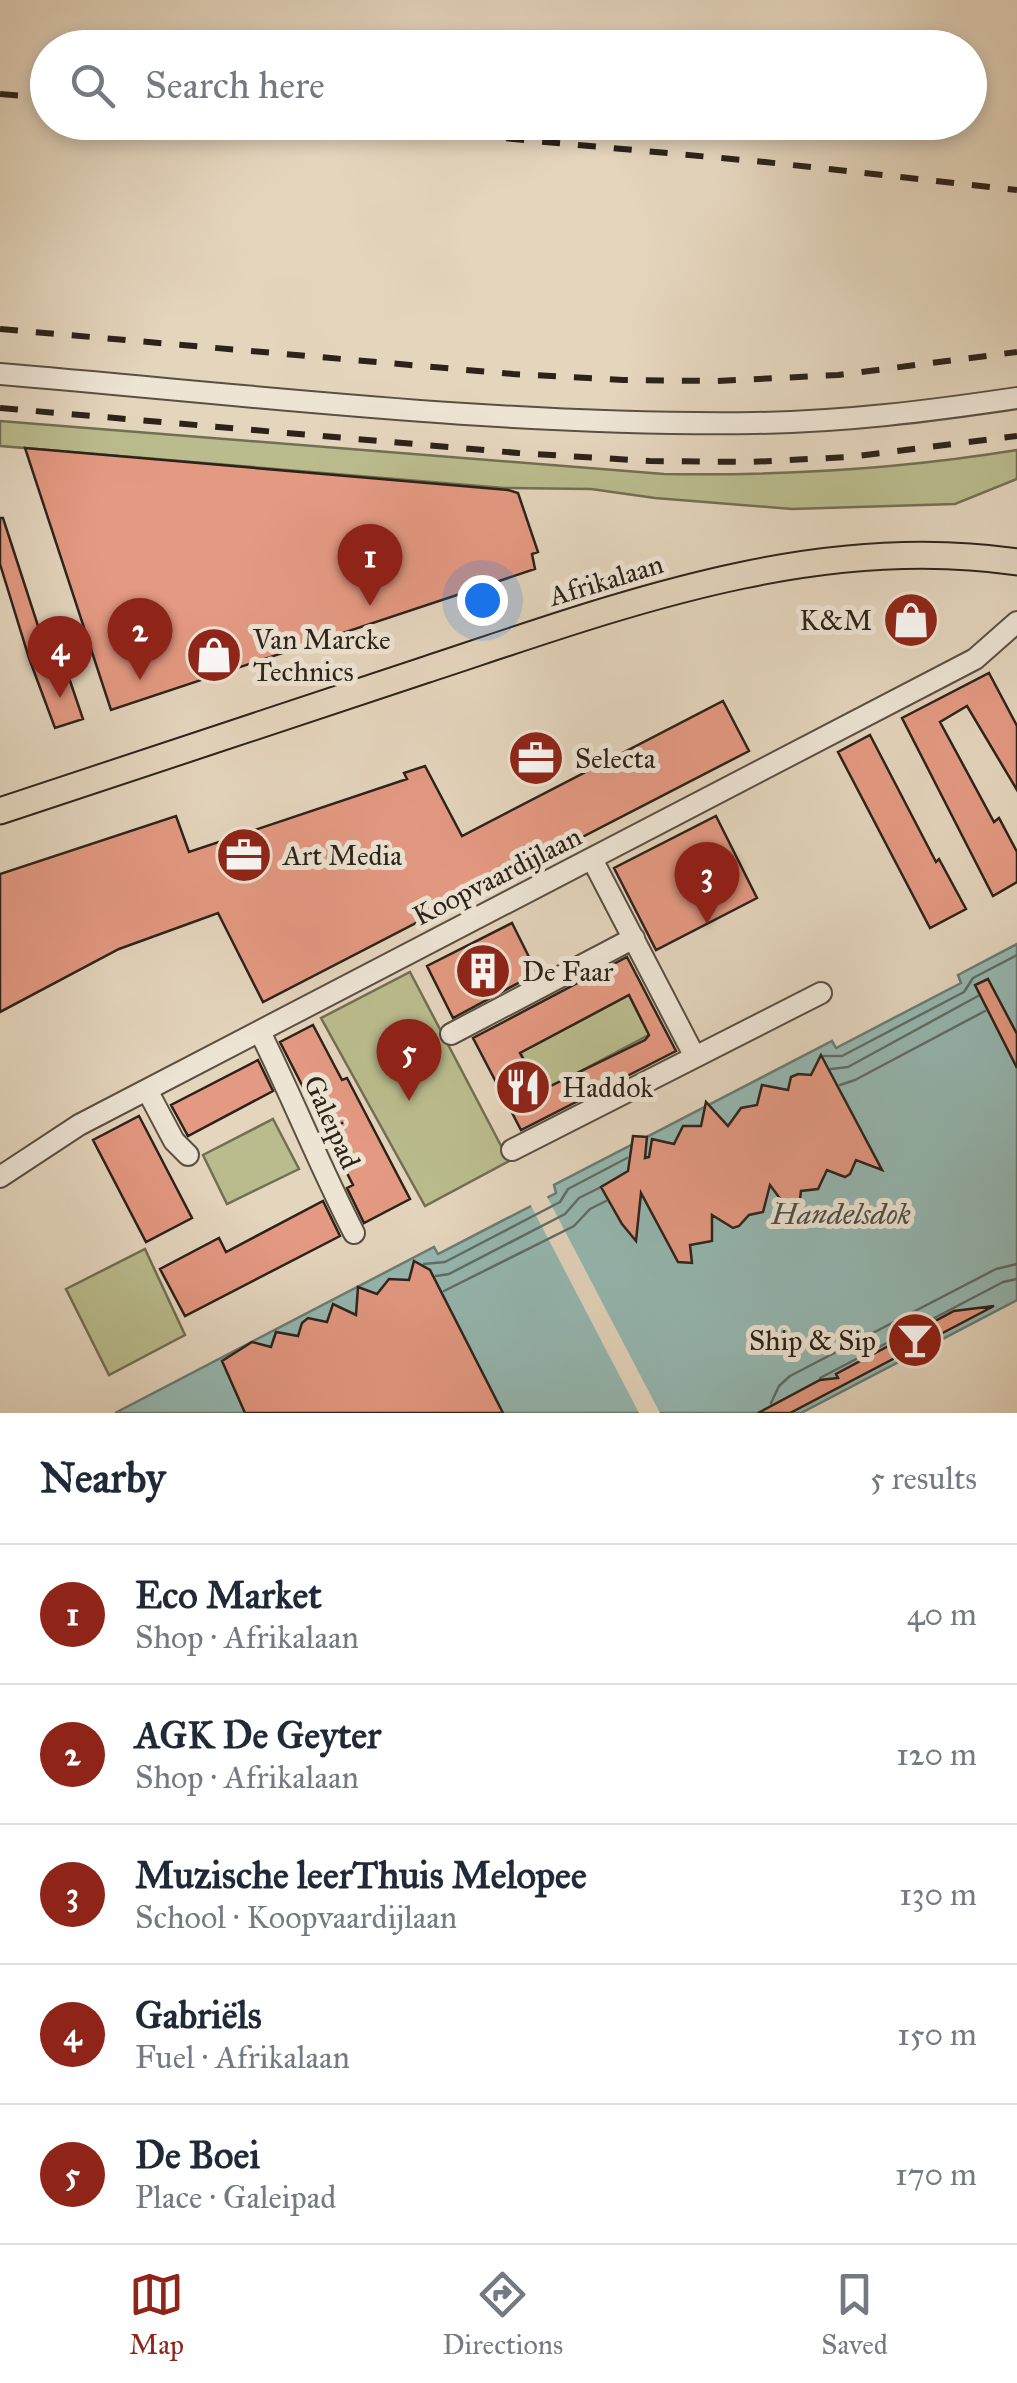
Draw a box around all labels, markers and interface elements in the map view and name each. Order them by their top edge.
search box [30,30,987,140]
icon: search [65,58,120,113]
text: Search here [145,62,325,108]
pin: 1 [338,524,402,606]
street label: Afrikalaan [544,546,667,614]
your location [457,575,508,626]
shop icon: K&M [881,590,941,650]
pin: 2 [108,598,172,680]
place label: K&M [800,603,872,638]
pin: 4 [28,616,92,698]
place label: Van Marcke Technics [252,622,391,689]
shop icon: Van Marcke Technics [184,625,244,685]
office icon: Selecta [506,728,566,788]
place label: Selecta [575,741,656,776]
street label: Koopvaardijlaan [407,819,587,933]
office icon: Art Media [214,825,274,885]
place label: Art Media [282,838,402,873]
pin: 3 [674,842,740,924]
building icon: De Faar [453,941,513,1001]
place label: De Faar [522,954,614,989]
pin: 5 [376,1018,442,1101]
restaurant icon: Haddok [493,1057,553,1117]
street label: Galeipad [296,1070,368,1174]
place label: Haddok [562,1070,653,1105]
water label: Handelsdok [770,1196,911,1232]
bar icon: Ship & Sip [885,1310,945,1370]
place label: Ship & Sip [749,1323,876,1358]
text: Nearby [40,1452,165,1504]
text: 5 results [870,1459,977,1498]
text: Eco Market [135,1572,322,1618]
text: 1 [66,1595,79,1634]
text: 40 m [907,1595,977,1634]
text: Shop · Afrikalaan [135,1618,359,1657]
text: AGK De Geyter [135,1712,381,1758]
text: 2 [65,1735,80,1774]
text: 120 m [896,1735,977,1774]
text: Shop · Afrikalaan [135,1758,359,1797]
text: Muzische leerThuis Melopee [135,1852,587,1898]
text: 3 [66,1875,79,1914]
text: 130 m [899,1875,977,1914]
text: School · Koopvaardijlaan [135,1898,457,1937]
text: Gabriëls [135,1992,262,2038]
text: 4 [64,2015,81,2054]
text: 150 m [897,2015,977,2054]
text: Fuel · Afrikalaan [135,2038,350,2077]
text: De Boei [135,2132,260,2178]
text: 5 [65,2155,80,2194]
text: 170 m [895,2155,977,2194]
text: Place · Galeipad [135,2178,336,2217]
tab: Map [129,2267,184,2362]
tab: Directions [442,2267,563,2362]
tab: Saved [821,2267,888,2362]

